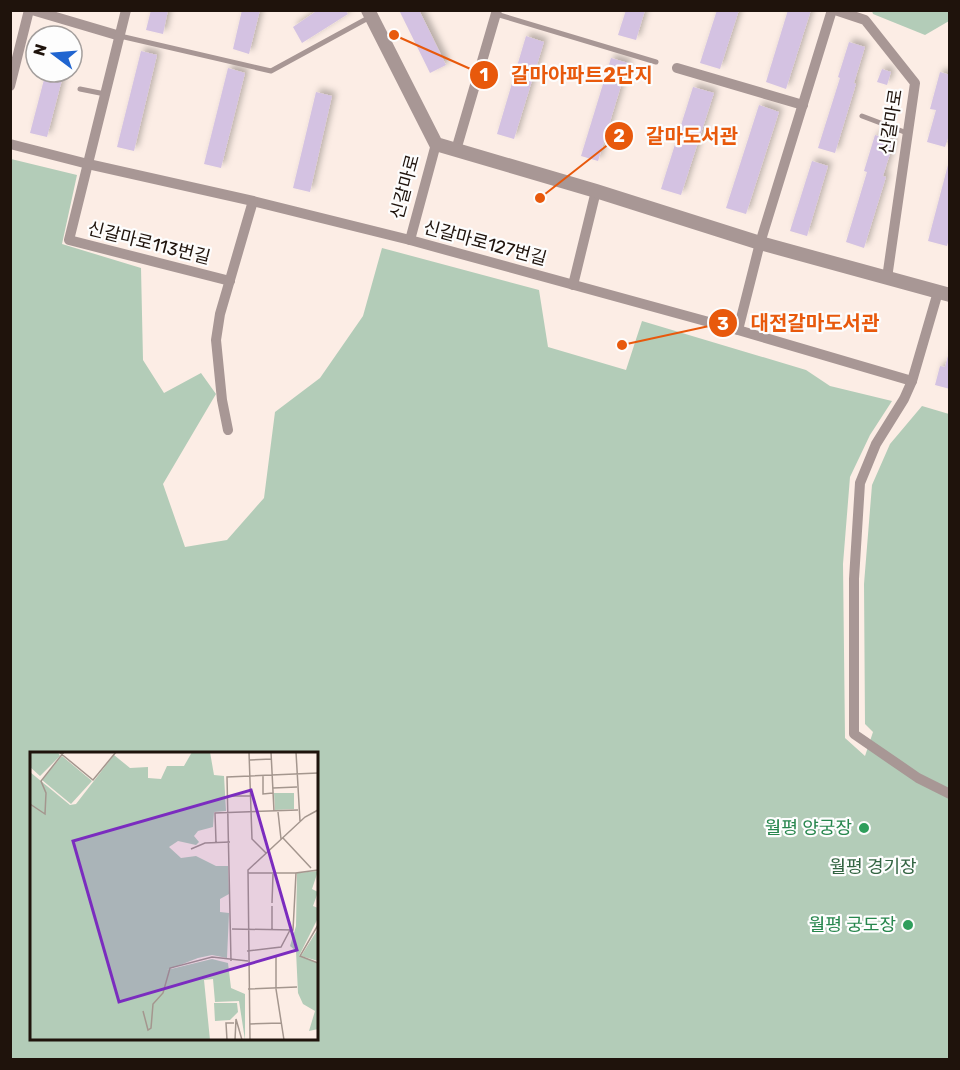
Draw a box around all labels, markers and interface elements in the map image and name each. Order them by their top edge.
north arrow [24,24,84,84]
text: N [29,42,51,58]
callout: 갈마아파트2단지 [469,56,665,94]
text: 갈마아파트2단지 [511,63,653,87]
text: 1 [480,64,488,86]
street label: 신갈마로 [875,88,907,156]
callout: 갈마도서관 [604,117,750,155]
text: 갈마도서관 [646,124,739,148]
text: 2 [613,125,625,147]
street label: 신갈마로 [386,152,424,222]
street label: 신갈마로127번길 [421,216,549,270]
street label: 신갈마로113번길 [85,217,213,269]
callout: 대전갈마도서관 [708,304,891,342]
text: 대전갈마도서관 [751,311,880,335]
text: 3 [717,313,729,335]
inset map [30,752,318,1040]
place label: 월평 양궁장 [765,817,852,839]
marker: 월평 양궁장 [857,821,871,835]
park label: 월평 경기장 [829,856,917,878]
place label: 월평 궁도장 [809,914,896,936]
marker: 월평 궁도장 [901,918,915,932]

